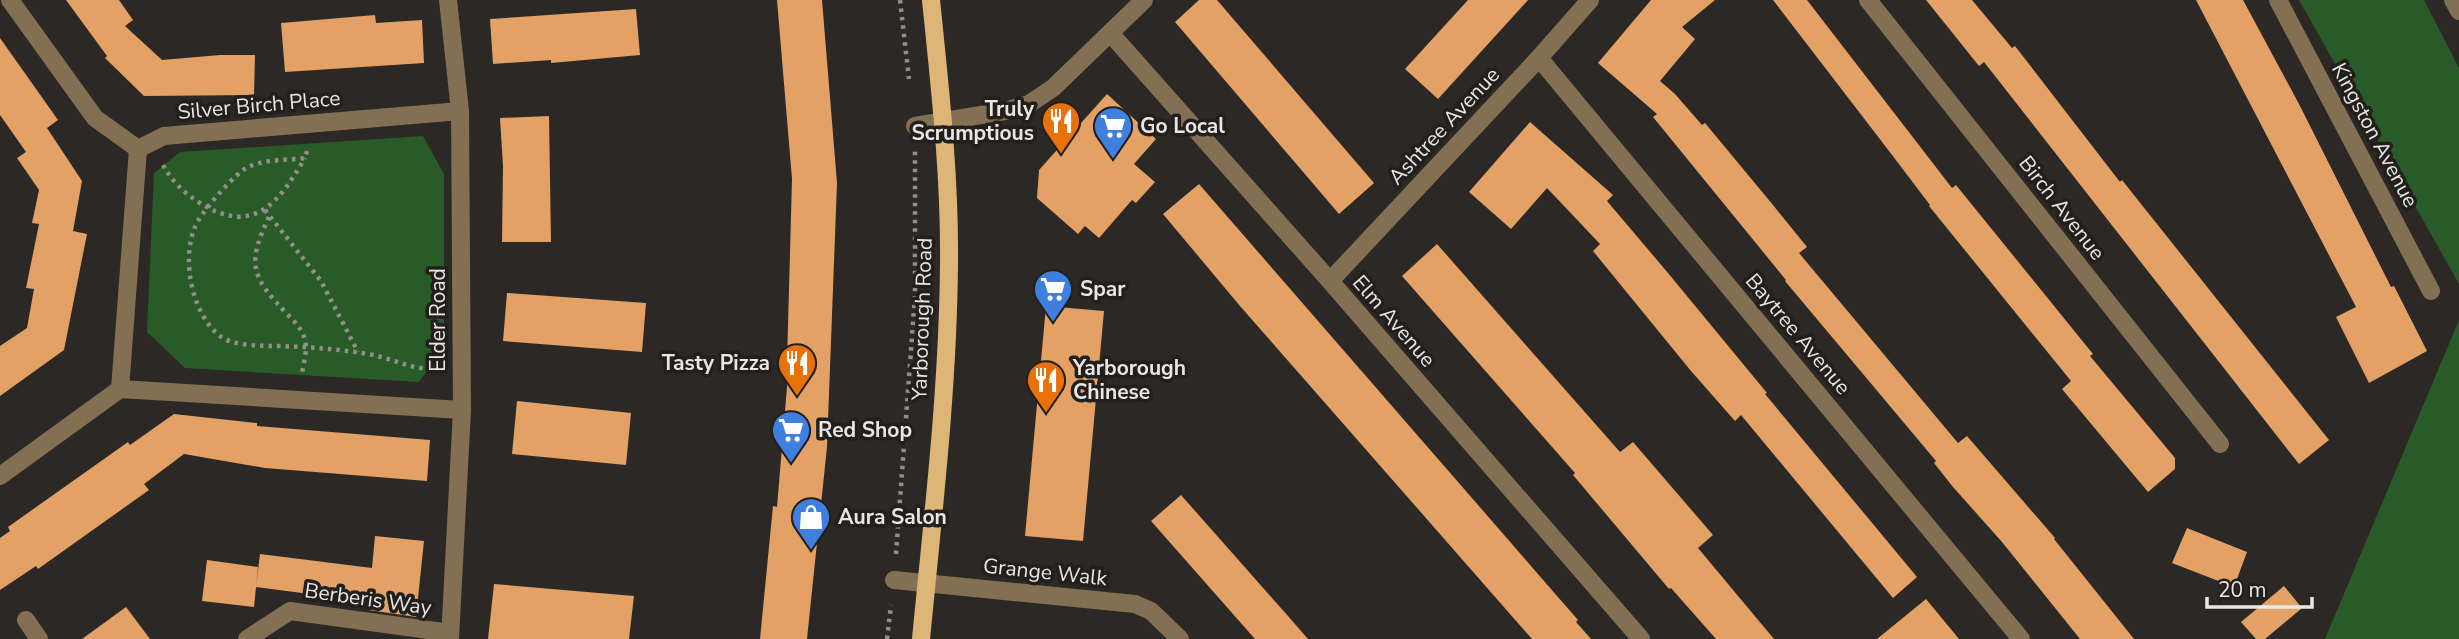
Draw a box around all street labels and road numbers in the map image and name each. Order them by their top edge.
street label: Kingston Avenue [2325,58,2425,212]
street label: Ashtree Avenue [1382,61,1506,191]
street label: Silver Birch Place [176,84,342,126]
street label: Birch Avenue [2012,150,2112,266]
street label: Yarborough Road [905,237,939,402]
street label: Baytree Avenue [1739,267,1857,401]
street label: Elder Road [424,268,452,372]
street label: Elm Avenue [1346,269,1442,373]
street label: Grange Walk [982,552,1109,592]
street label: Berberis Way [303,576,433,622]

